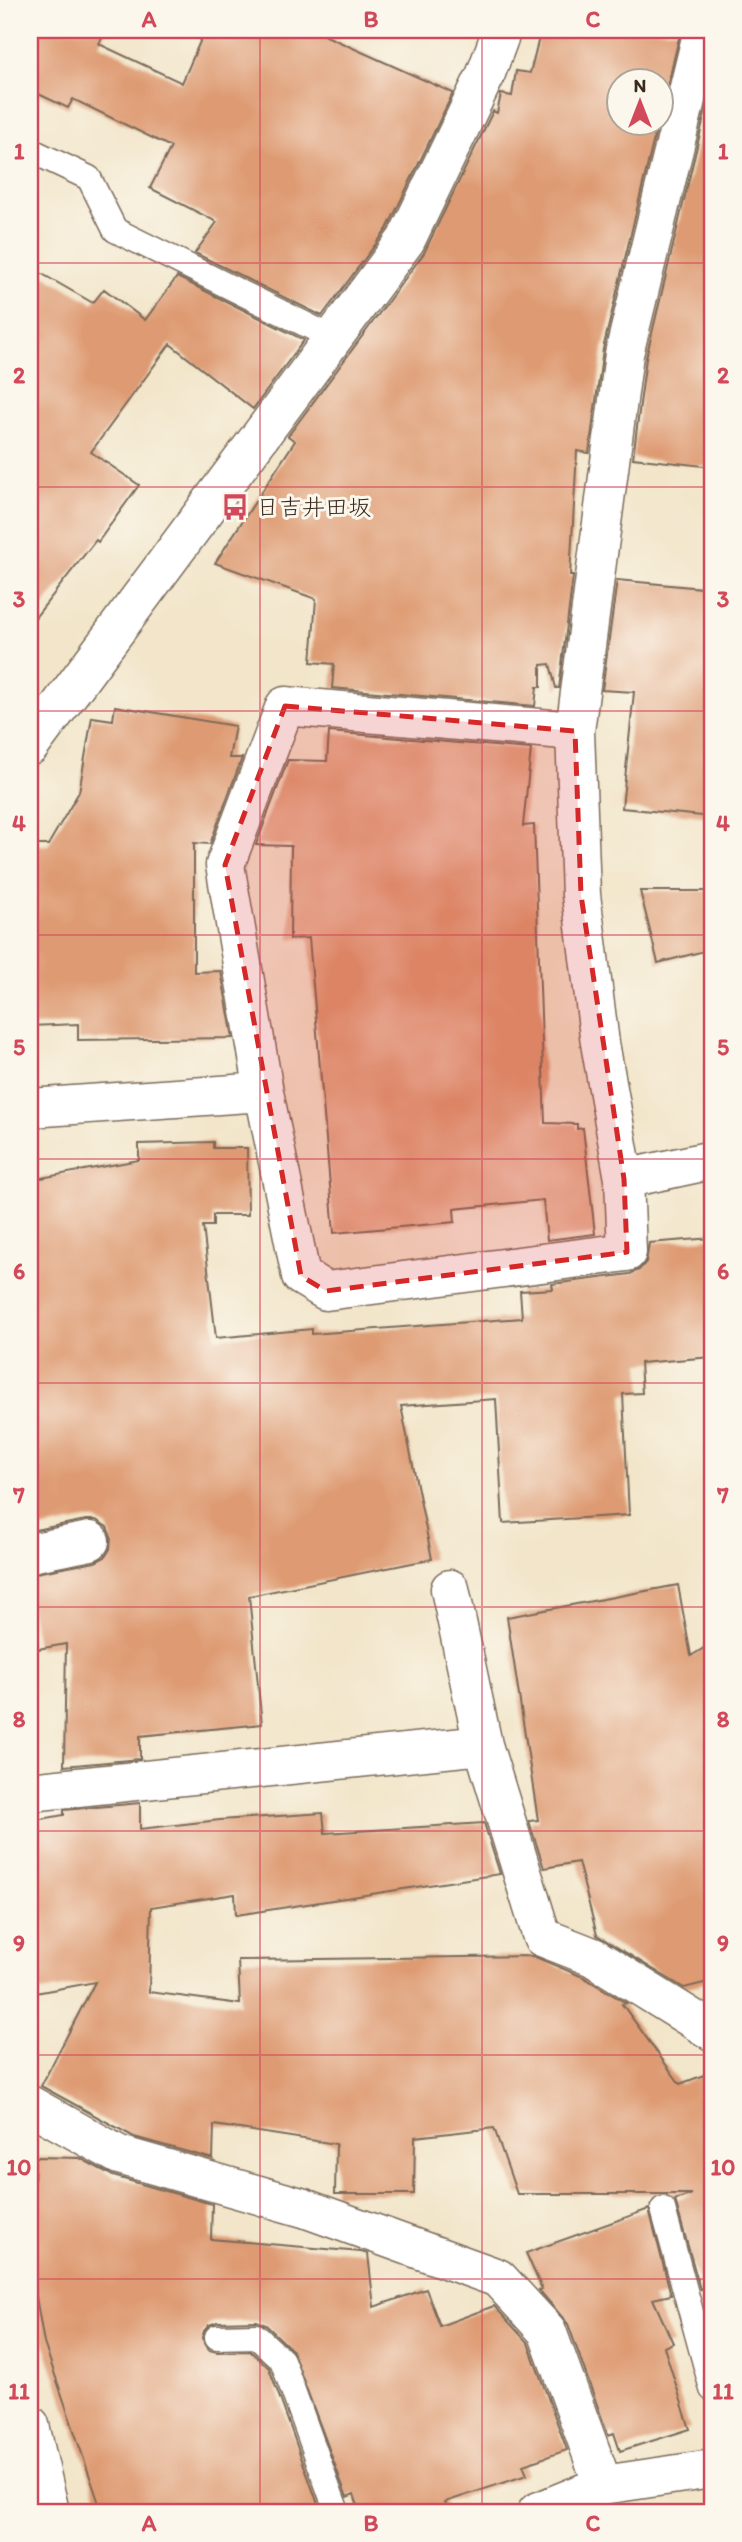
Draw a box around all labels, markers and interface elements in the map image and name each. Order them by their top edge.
text: A [141,5,157,33]
text: B [364,5,379,33]
text: C [586,5,601,33]
north arrow [606,66,676,136]
text: N [634,74,646,97]
text: 1 [14,137,25,165]
text: 1 [718,137,729,165]
text: 2 [13,361,26,389]
text: 2 [717,361,730,389]
bus stop icon: 日吉井田坂 [220,492,250,522]
place label: 日吉井田坂 [256,493,371,521]
text: 3 [13,585,26,613]
text: 3 [717,585,730,613]
text: 4 [12,809,26,837]
text: 4 [716,809,730,837]
text: 5 [13,1033,25,1061]
text: 5 [717,1033,729,1061]
text: 6 [13,1257,25,1285]
text: 6 [717,1257,729,1285]
text: 7 [12,1481,25,1509]
text: 7 [716,1481,729,1509]
text: 8 [13,1705,26,1733]
text: 8 [717,1705,730,1733]
text: 9 [13,1929,25,1957]
text: 9 [717,1929,729,1957]
text: 10 [7,2153,31,2181]
text: 10 [711,2153,735,2181]
text: 11 [8,2377,30,2405]
text: 11 [712,2377,734,2405]
text: A [141,2509,157,2537]
text: B [364,2509,379,2537]
text: C [586,2509,601,2537]

